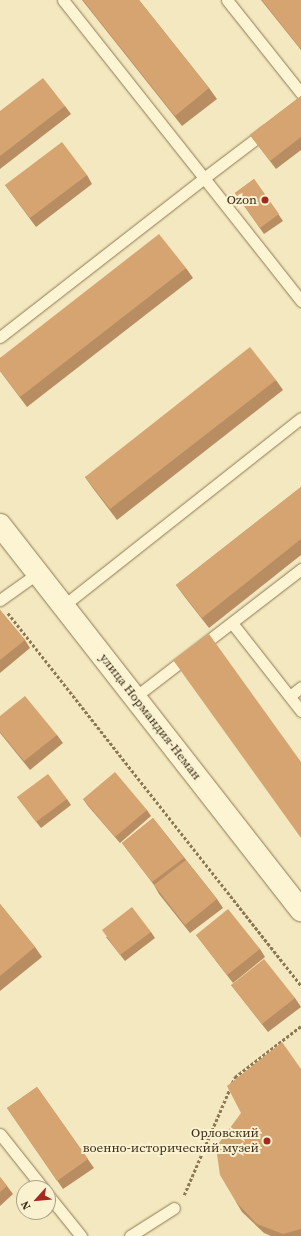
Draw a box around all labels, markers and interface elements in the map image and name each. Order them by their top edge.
place label: Ozon [227,192,257,208]
marker: Ozon [260,195,270,205]
street label: улица Нормандия-Неман [96,651,204,783]
place label: Орловский военно-исторический музей [83,1126,259,1157]
marker: Орловский военно-исторический музей [262,1136,272,1146]
north arrow [16,1180,56,1220]
text: N [17,1198,34,1212]

